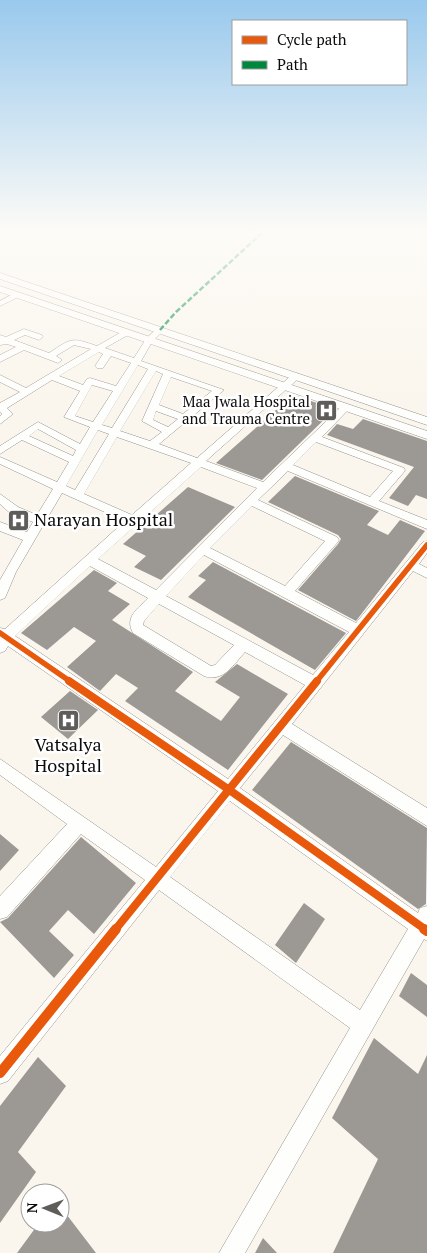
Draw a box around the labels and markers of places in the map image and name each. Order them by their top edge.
place label: Maa Jwala Hospital and Trauma Centre [182,391,310,428]
hospital icon: Maa Jwala Hospital and Trauma Centre [314,399,338,423]
place label: Narayan Hospital [34,507,173,531]
hospital icon: Narayan Hospital [6,508,30,532]
hospital icon: Vatsalya Hospital [56,708,80,732]
place label: Vatsalya Hospital [34,732,102,777]

